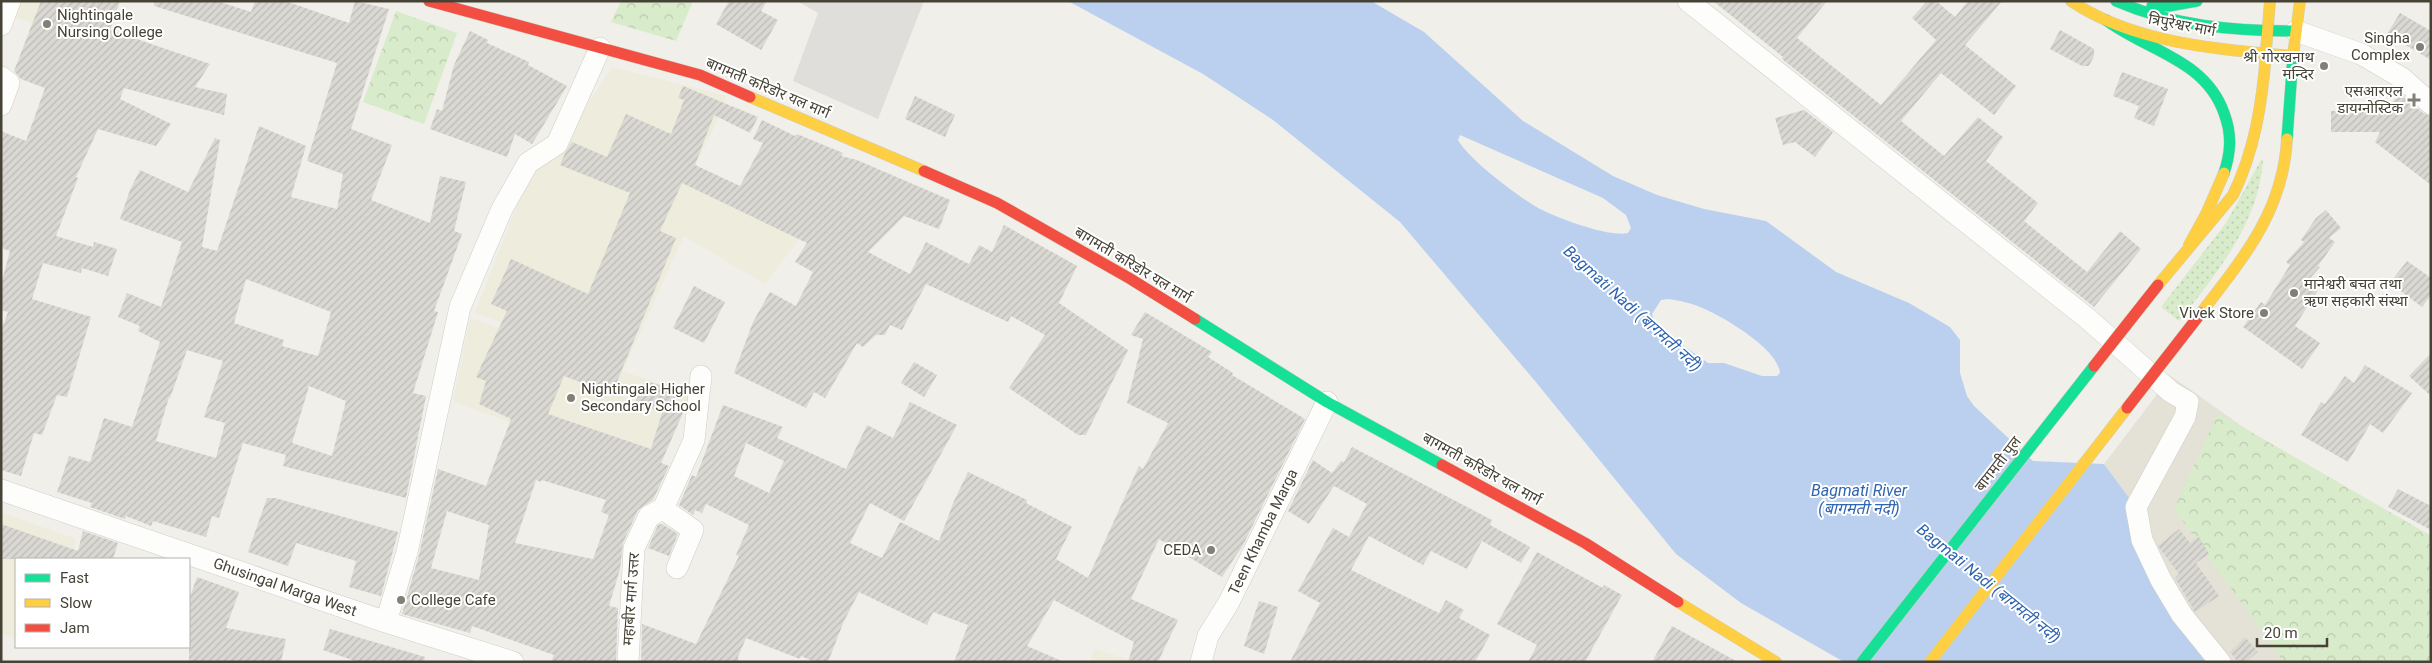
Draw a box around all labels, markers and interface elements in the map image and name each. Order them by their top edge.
place label: Nightingale Nursing College [57,6,163,41]
street label: त्रिपुरेश्वर मार्ग [2147,10,2218,42]
marker: Nightingale Nursing College [41,18,53,30]
place label: Singha Complex [2351,29,2411,64]
marker: Singha Complex [2414,41,2426,53]
place label: श्री गोरखनाथ मन्दिर [2243,48,2315,83]
street label: बागमती करिडोर यल मार्ग [703,54,834,123]
marker: श्री गोरखनाथ मन्दिर [2318,60,2330,72]
place label: एसआरएल डायग्नोस्टिक [2336,82,2404,117]
marker: एसआरएल डायग्नोस्टिक [2407,93,2421,107]
street label: बागमती करिडोर यल मार्ग [1071,223,1196,308]
water label: Bagmati Nadi (बागमती नदी) [1560,241,1706,375]
place label: मानेश्वरी बचत तथा ऋण सहकारी संस्था [2304,275,2409,310]
marker: मानेश्वरी बचत तथा ऋण सहकारी संस्था [2288,287,2300,299]
place label: Vivek Store [2179,304,2254,322]
marker: Vivek Store [2258,307,2270,319]
place label: Nightingale Higher Secondary School [581,380,705,415]
marker: Nightingale Higher Secondary School [565,392,577,404]
street label: बागमती करिडोर यल मार्ग [1419,429,1545,510]
street label: बागमती पुल [1971,432,2026,496]
street label: Teen Khamba Marga [1225,466,1301,598]
water label: Bagmati River (बागमती नदी) [1811,481,1908,518]
water label: Bagmati Nadi (बागमती नदी) [1913,520,2064,647]
place label: CEDA [1163,541,1201,559]
marker: CEDA [1205,544,1217,556]
street label: महाबीर मार्ग उत्तर [619,551,643,646]
street label: Ghusingal Marga West [211,554,359,620]
legend [15,558,190,648]
text: Fast [60,569,89,587]
place label: College Cafe [411,591,496,609]
text: Slow [60,594,92,612]
marker: College Cafe [395,594,407,606]
scale bar [2257,616,2327,648]
text: Jam [60,619,90,637]
text: 20 m [2264,624,2298,642]

